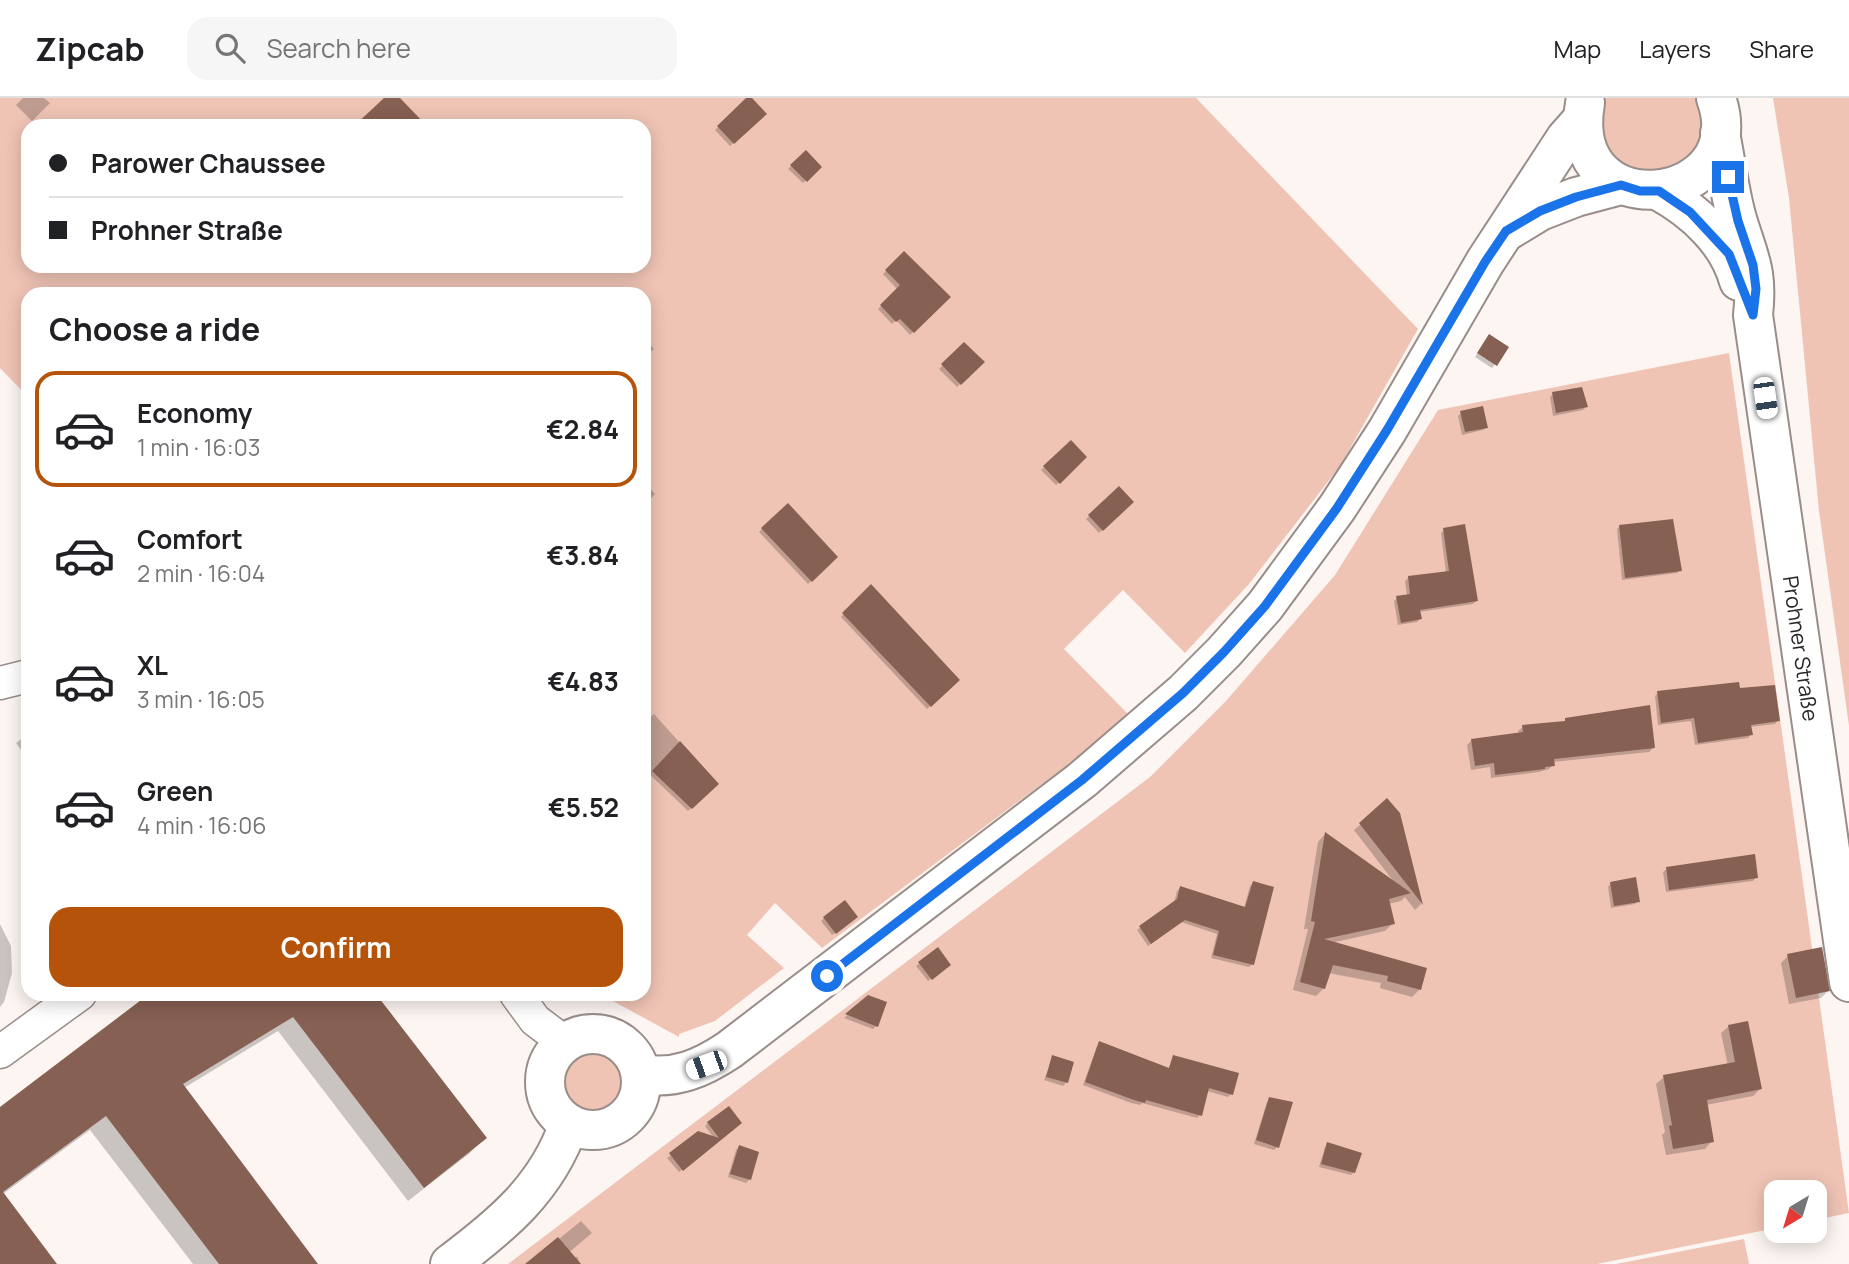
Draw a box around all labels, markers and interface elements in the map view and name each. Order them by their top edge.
search box [187,17,677,80]
text: Zipcab [35,26,145,71]
icon: search [211,29,249,67]
text: Search here [267,30,411,66]
text: Map [1554,32,1601,65]
text: Layers [1639,32,1711,65]
text: Share [1749,32,1814,65]
text: Parower Chaussee [91,145,326,181]
route end [1712,161,1744,193]
text: Prohner Straße [91,212,283,248]
text: Choose a ride [49,307,260,351]
car [1752,376,1779,420]
text: Economy [137,395,252,431]
icon: car [53,398,116,461]
text: €2.84 [546,411,619,447]
text: 1 min · 16:03 [137,431,260,463]
text: Comfort [137,521,243,557]
icon: car [53,524,116,587]
text: €3.84 [546,537,619,573]
text: 2 min · 16:04 [137,557,265,589]
street label: Prohner Straße [1777,574,1825,723]
text: XL [137,647,168,683]
icon: car [53,650,116,713]
text: €4.83 [548,663,619,699]
text: 3 min · 16:05 [137,683,265,715]
text: Green [137,773,213,809]
icon: car [53,776,116,839]
text: €5.52 [548,789,619,825]
text: 4 min · 16:06 [137,809,267,841]
button: Confirm [49,907,623,987]
route start [811,960,843,992]
car [683,1048,730,1082]
north arrow [1764,1180,1827,1242]
map controls [1764,1180,1827,1243]

